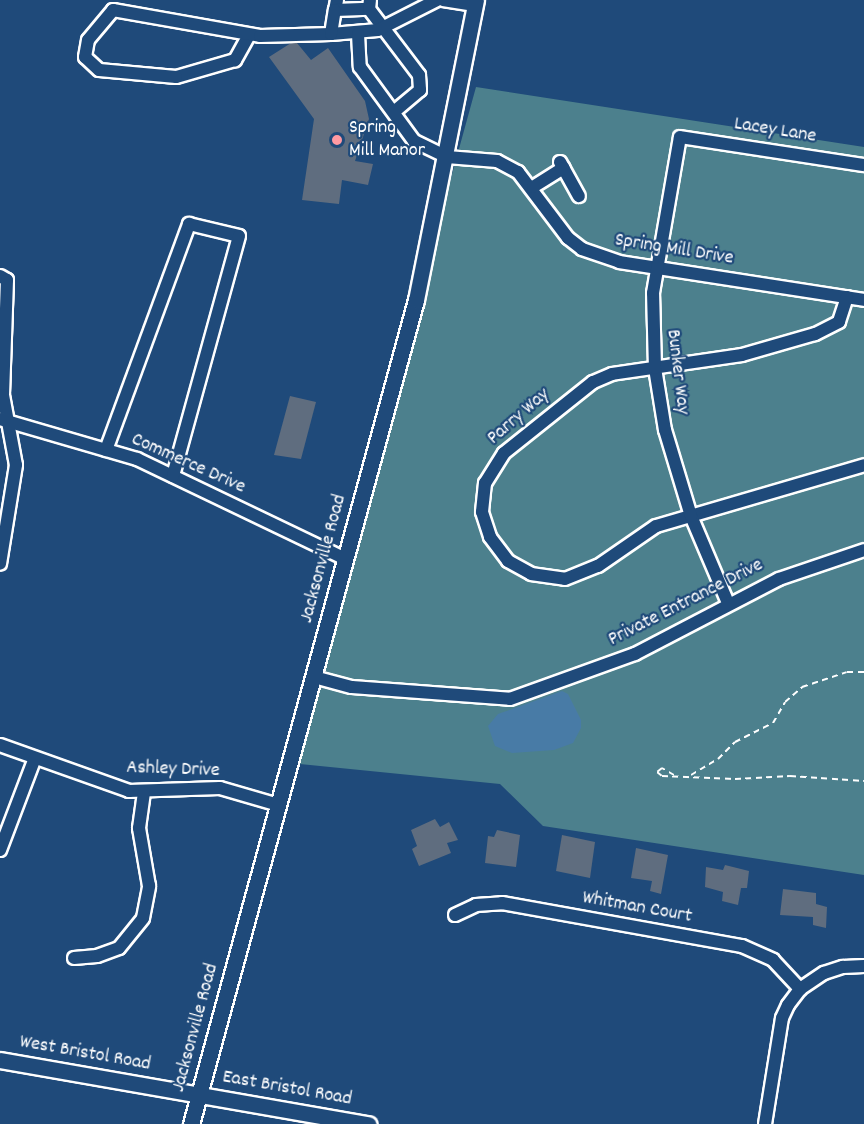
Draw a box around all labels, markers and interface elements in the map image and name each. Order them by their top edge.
street label: Lacey Lane [732,113,818,149]
place label: Spring Mill Manor [349,116,425,163]
marker: Spring Mill Manor [330,133,344,147]
street label: Spring Mill Drive [613,229,735,271]
street label: Bunker Way [660,328,694,416]
street label: Parry Way [483,383,555,451]
street label: Commerce Drive [127,428,249,500]
street label: Jacksonville Road [295,492,353,626]
street label: Private Entrance Drive [605,554,767,652]
street label: Ashley Drive [126,756,220,784]
street label: Whitman Court [580,887,694,929]
street label: Jacksonville Road [167,961,225,1095]
street label: West Bristol Road [18,1031,152,1077]
street label: East Bristol Road [220,1066,354,1112]

